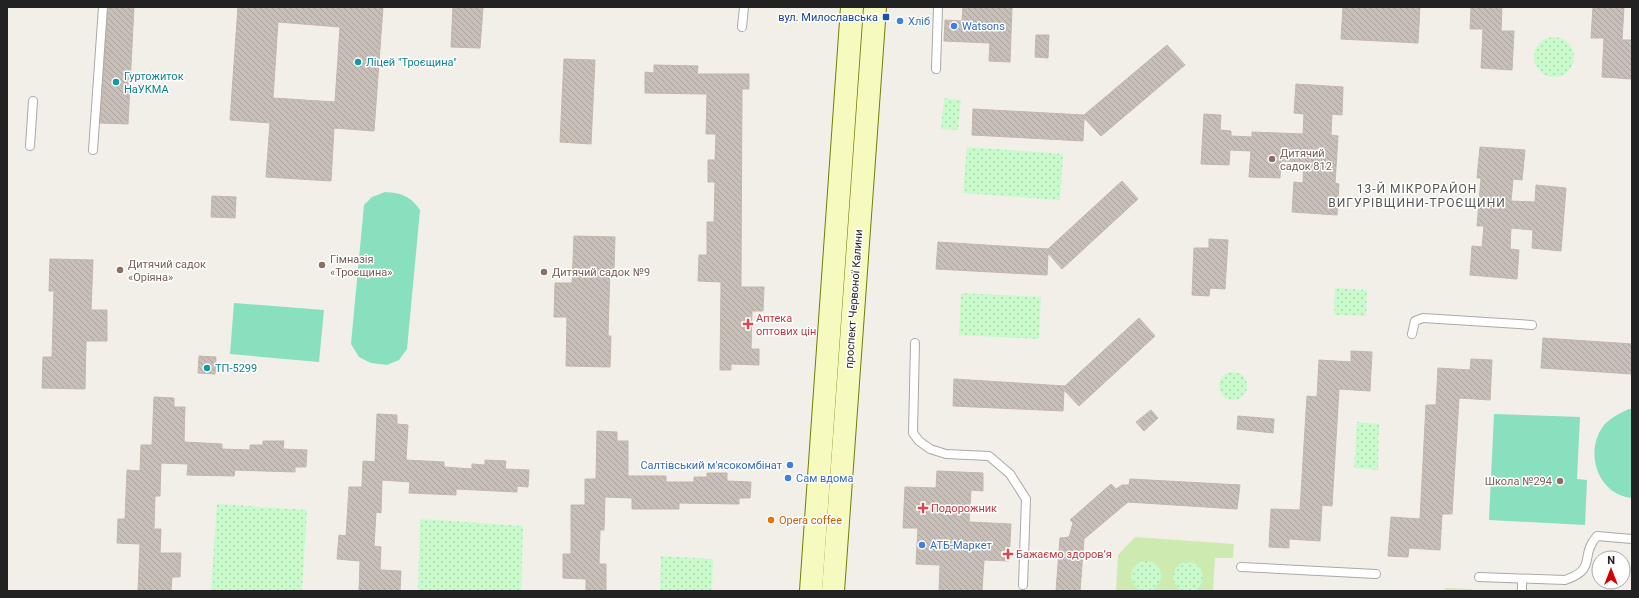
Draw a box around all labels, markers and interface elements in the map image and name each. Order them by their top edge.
place label: вул. Милославська [778,11,878,24]
marker: вул. Милославська [881,12,891,22]
place label: Хліб [908,15,930,28]
marker: Хліб [895,16,905,26]
place label: Watsons [962,20,1005,33]
marker: Watsons [949,21,959,31]
place label: Ліцей "Троєщина" [366,56,457,69]
marker: Ліцей "Троєщина" [353,57,363,67]
place label: Гуртожиток НаУКМА [124,70,184,96]
marker: Гуртожиток НаУКМА [111,77,121,87]
place label: Дитячий садок 812 [1280,147,1332,173]
marker: Дитячий садок 812 [1267,154,1277,164]
district label: 13-Й МІКРОРАЙОН ВИГУРІВЩИНИ-ТРОЄЩИНИ [1328,181,1506,210]
street label: проспект Червоної Калини [843,229,865,369]
place label: Гімназія «Троєщина» [330,253,392,279]
place label: Дитячий садок «Оріяна» [128,258,206,284]
marker: Гімназія «Троєщина» [317,260,327,270]
marker: Дитячий садок «Оріяна» [115,265,125,275]
place label: Дитячий садок №9 [552,266,650,279]
marker: Дитячий садок №9 [539,267,549,277]
place label: Аптека оптових цін [756,312,816,338]
marker: Аптека оптових цін [743,319,753,329]
place label: ТП-5299 [215,362,257,375]
marker: ТП-5299 [202,363,212,373]
place label: Салтівський м'ясокомбінат [640,459,783,472]
marker: Салтівський м'ясокомбінат [785,460,795,470]
place label: Сам вдома [796,472,853,485]
marker: Сам вдома [783,473,793,483]
place label: Школа №294 [1485,475,1552,488]
marker: Школа №294 [1555,476,1565,486]
place label: Подорожник [931,502,997,515]
marker: Подорожник [918,503,928,513]
place label: Opera coffee [779,514,842,527]
marker: Opera coffee [766,515,776,525]
place label: АТБ-Маркет [930,539,992,552]
marker: АТБ-Маркет [917,540,927,550]
place label: Бажаємо здоровʼя [1016,548,1112,561]
marker: Бажаємо здоровʼя [1003,549,1013,559]
north arrow [1591,550,1631,590]
text: N [1607,554,1615,567]

